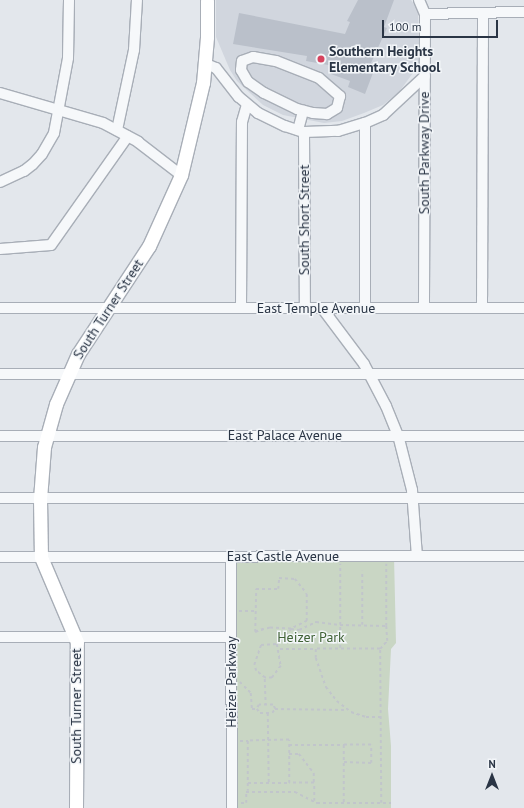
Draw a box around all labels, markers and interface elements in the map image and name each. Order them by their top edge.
scale bar [384,12,500,38]
text: 100 m [389,19,422,34]
place label: Southern Heights Elementary School [329,43,441,76]
marker: Southern Heights Elementary School [316,54,326,64]
street label: South Parkway Drive [416,91,432,215]
street label: South Short Street [296,165,312,275]
street label: South Turner Street [69,256,147,362]
street label: East Temple Avenue [256,300,376,316]
street label: East Palace Avenue [228,427,342,443]
street label: East Castle Avenue [227,548,339,564]
park label: Heizer Park [277,629,345,645]
street label: Heizer Parkway [223,636,239,728]
street label: South Turner Street [68,648,84,764]
north arrow [472,756,512,796]
text: N [488,757,496,771]

